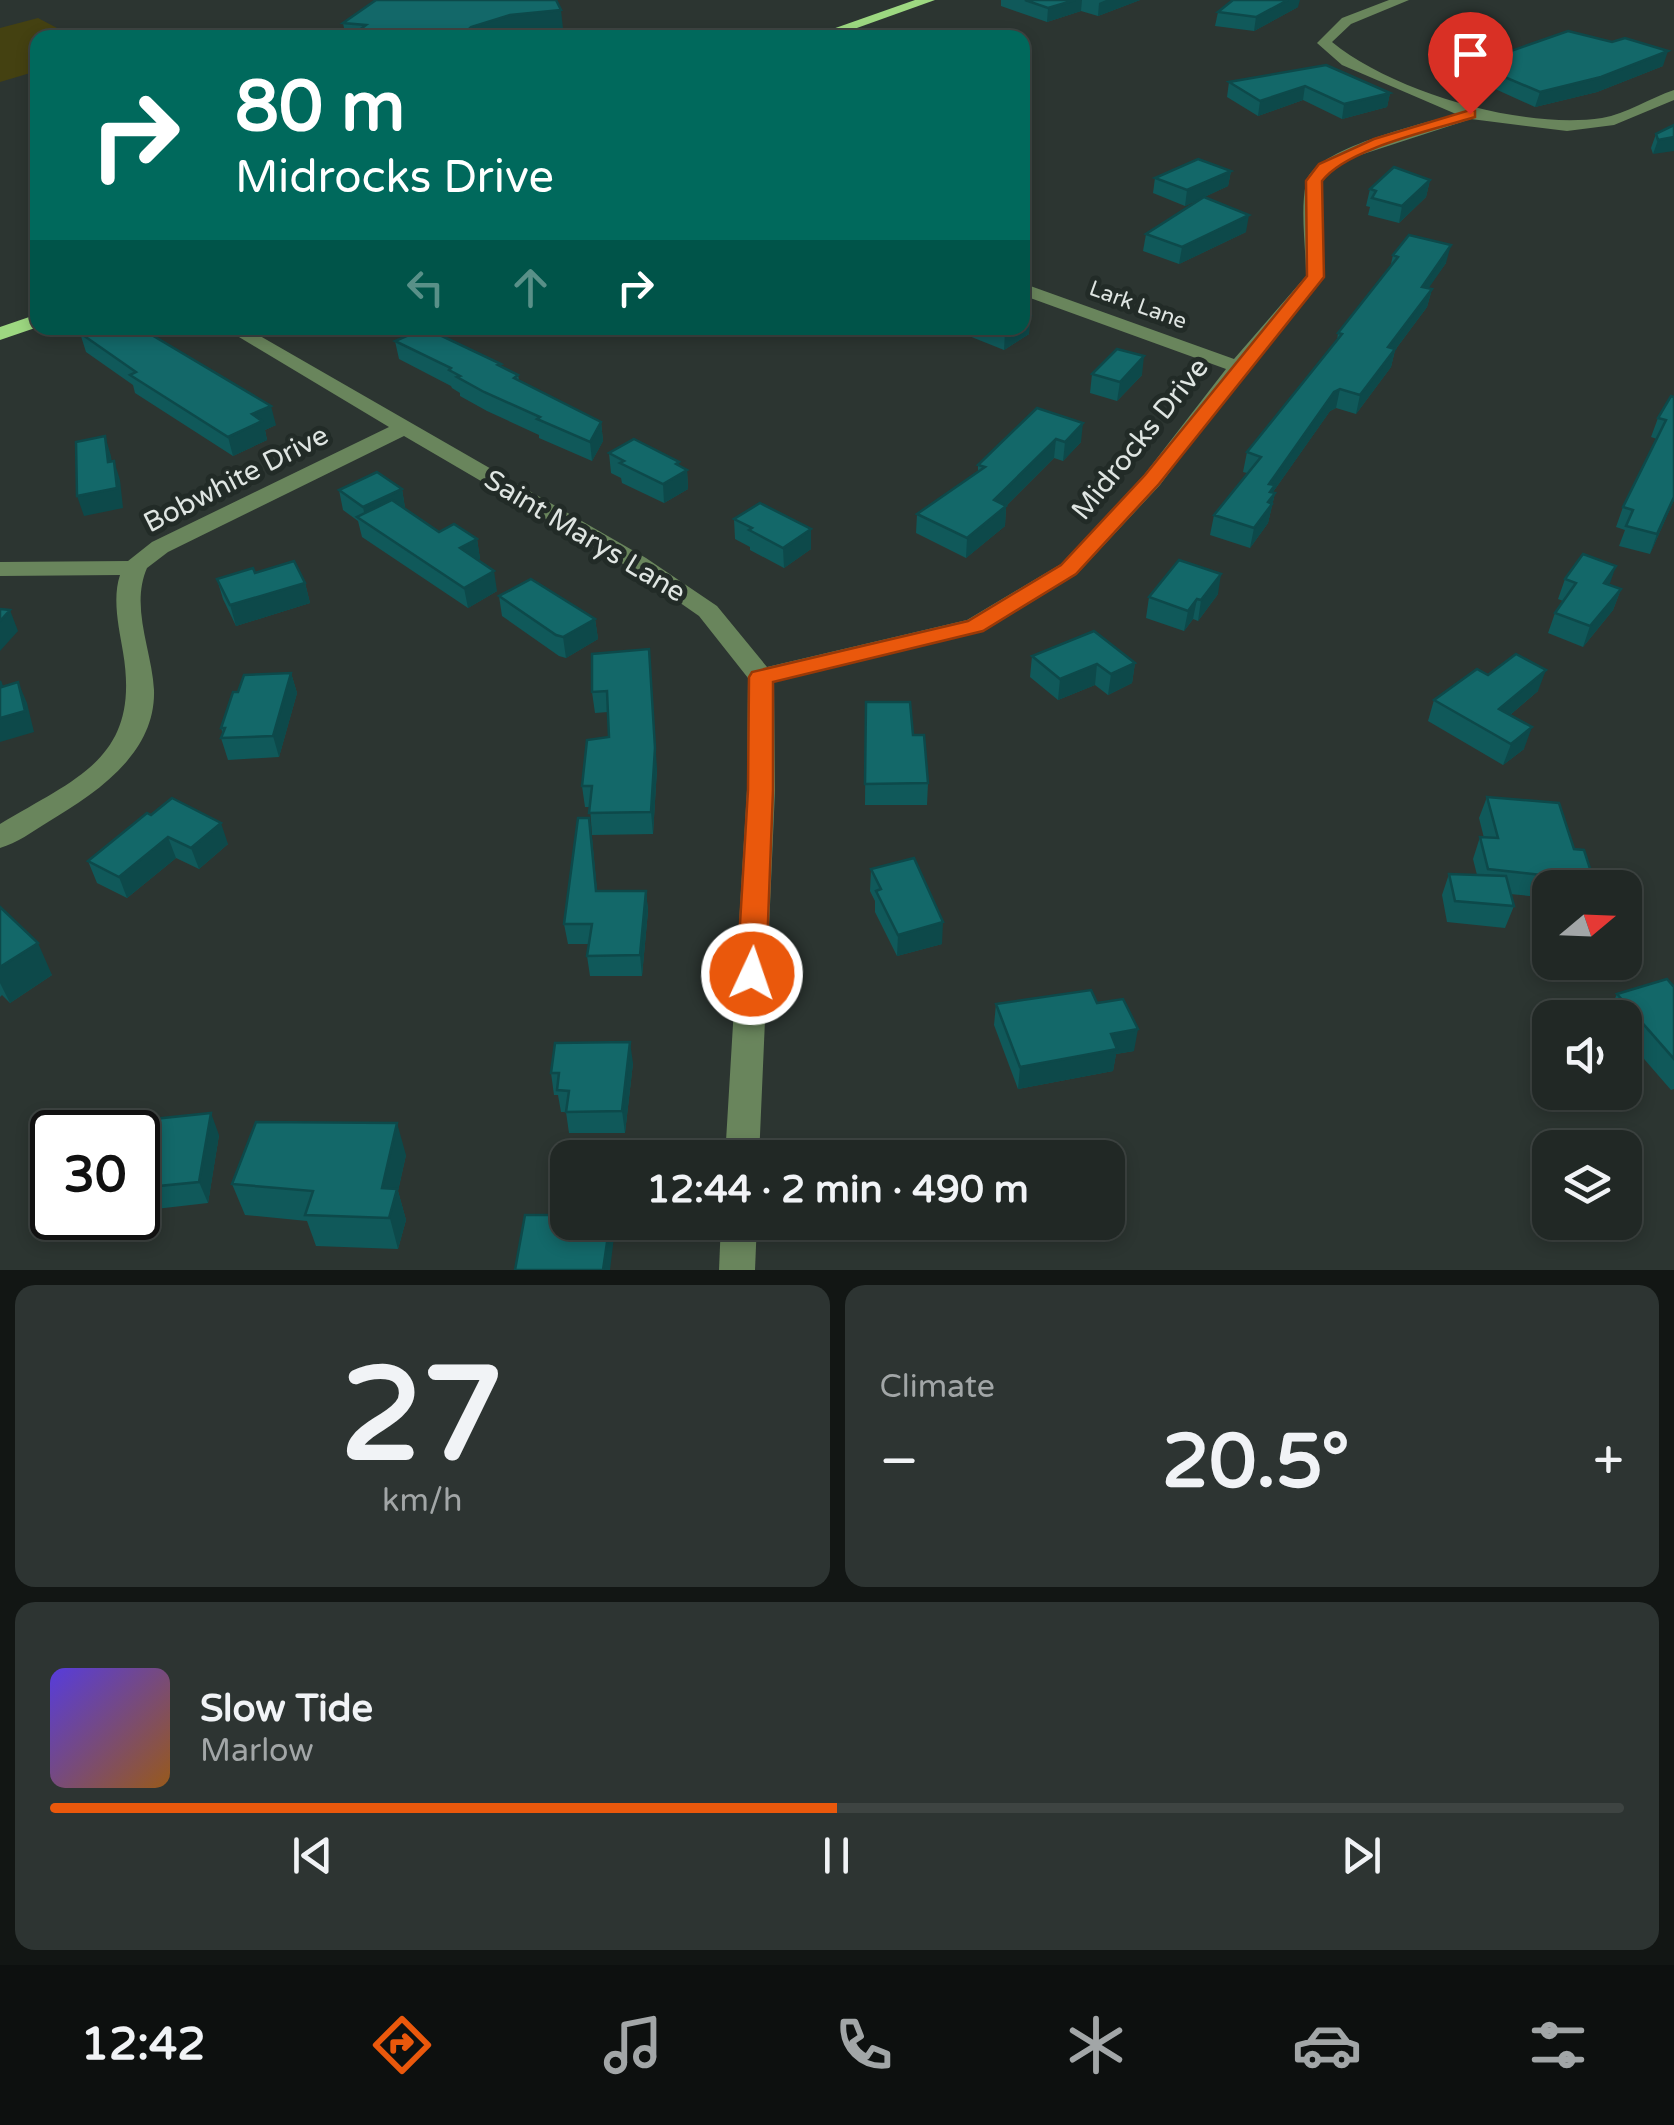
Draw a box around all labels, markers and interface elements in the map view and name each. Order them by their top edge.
pin [1428,12,1513,115]
icon: arrive [1443,27,1498,82]
text: 80 m [235,66,405,150]
icon: right [70,70,200,200]
text: Midrocks Drive [235,151,554,205]
icon: left [398,260,453,315]
icon: ahead [503,260,558,315]
icon: right [608,260,663,315]
street label: Lark Lane [1086,275,1190,335]
street label: Midrocks Drive [1064,351,1216,527]
street label: Bobwhite Drive [138,418,334,540]
street label: Saint Marys Lane [478,463,692,609]
north arrow [1532,870,1642,980]
map controls [1532,870,1642,1240]
position arrow [700,922,804,1026]
button: sound [1532,1000,1642,1110]
speed limit sign: 30 [30,1110,160,1240]
button: layers [1532,1130,1642,1240]
text: 12:44 · 2 min · 490 m [646,1167,1029,1213]
text: 27 [341,1339,504,1495]
text: Climate [880,1368,995,1406]
text: 20.5° [1162,1417,1350,1507]
text: − [880,1429,919,1495]
text: + [1593,1429,1624,1495]
text: km/h [382,1482,462,1520]
text: Slow Tide [200,1686,373,1732]
text: Marlow [200,1732,314,1770]
icon: previous [285,1828,340,1883]
icon: pause [809,1828,864,1883]
icon: next [1334,1828,1389,1883]
icon: directions [367,2010,437,2080]
icon: music [598,2010,668,2080]
icon: phone [829,2010,899,2080]
icon: climate [1061,2010,1131,2080]
icon: car [1292,2010,1362,2080]
icon: filters [1523,2010,1593,2080]
text: 12:42 [81,2018,205,2072]

